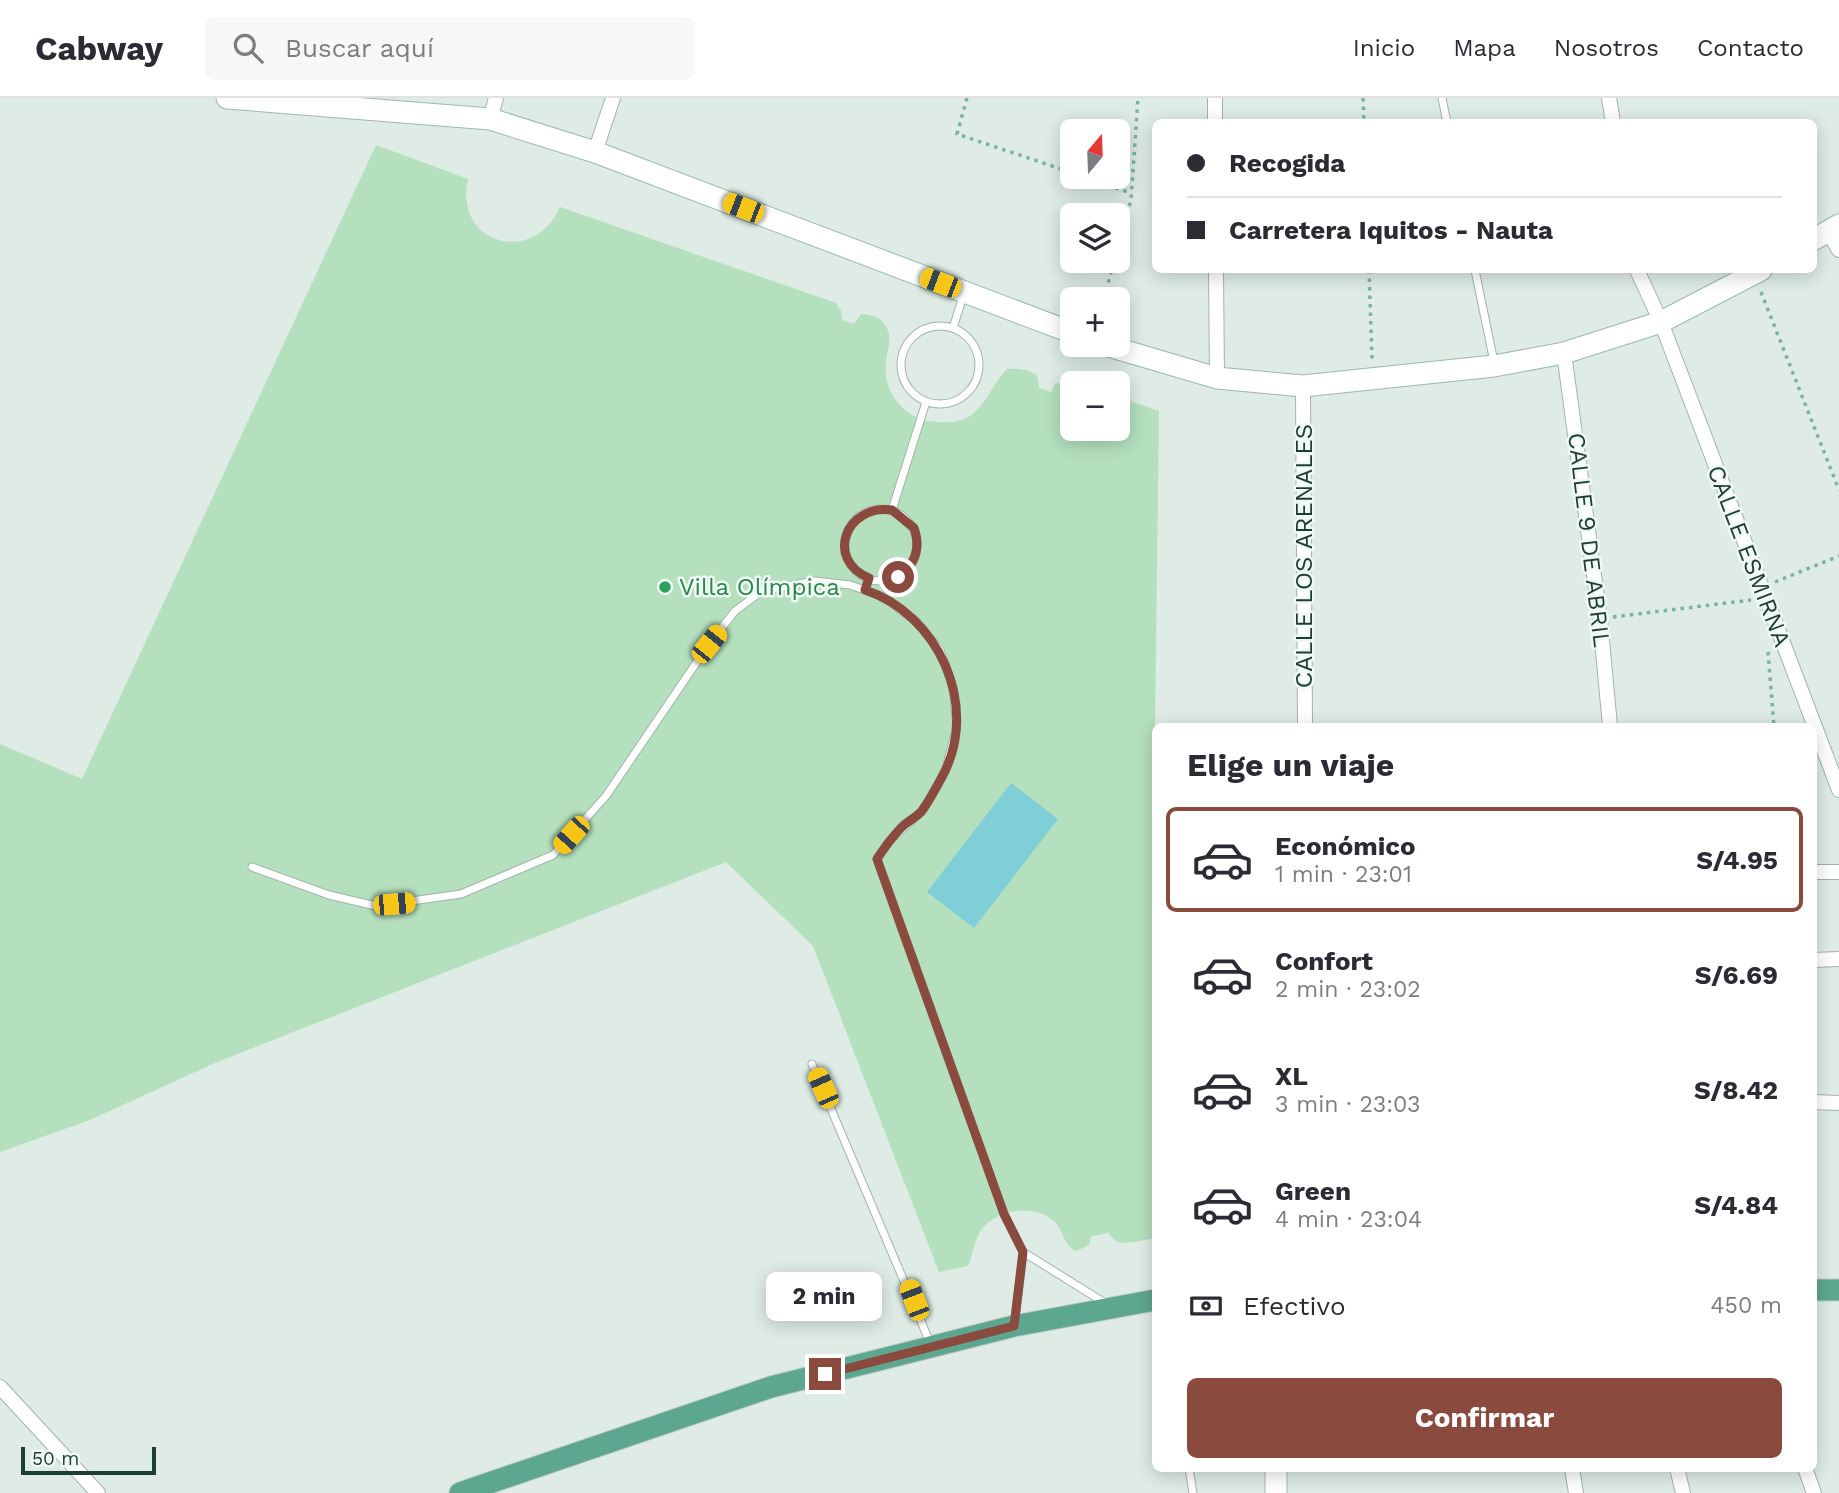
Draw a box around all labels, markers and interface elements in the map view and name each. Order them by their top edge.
search box [205,17,695,80]
text: Cabway [35,29,163,68]
icon: search [229,29,267,67]
text: Buscar aquí [285,33,434,63]
text: Inicio [1353,34,1415,62]
text: Mapa [1453,34,1516,62]
text: Nosotros [1554,34,1659,62]
text: Contacto [1697,34,1804,62]
north arrow [1060,119,1130,189]
map controls [1060,119,1130,441]
text: Recogida [1229,148,1345,178]
car [720,191,767,225]
button: layers [1060,203,1130,273]
text: Carretera Iquitos - Nauta [1229,215,1553,245]
car [917,266,964,300]
button: + [1060,287,1130,357]
button: − [1060,371,1130,441]
street label: CALLE LOS ARENALES [1290,424,1318,688]
street label: CALLE 9 DE ABRIL [1562,431,1616,649]
street label: CALLE ESMIRNA [1701,461,1797,651]
route start [882,561,914,593]
place label: Villa Olímpica [679,573,840,601]
marker: Villa Olímpica [657,579,673,595]
car [688,621,731,667]
text: Elige un viaje [1187,746,1394,784]
car [550,812,593,858]
icon: car [1191,828,1254,891]
text: Económico [1275,831,1416,861]
text: S/4.95 [1696,845,1778,875]
text: 1 min · 23:01 [1275,861,1412,888]
car [373,892,416,916]
icon: car [1191,943,1254,1006]
text: Confort [1275,946,1373,976]
text: S/6.69 [1695,960,1778,990]
text: 2 min · 23:02 [1275,976,1421,1003]
icon: car [1191,1058,1254,1121]
text: XL [1275,1061,1308,1091]
car [805,1065,842,1111]
text: S/8.42 [1694,1075,1778,1105]
text: 3 min · 23:03 [1275,1091,1420,1118]
icon: car [1191,1173,1254,1236]
text: Green [1275,1176,1351,1206]
text: S/4.84 [1694,1190,1778,1220]
text: 4 min · 23:04 [1275,1206,1422,1233]
callout: 2 min [767,1272,883,1322]
car [897,1277,932,1323]
text: 2 min [793,1283,855,1310]
icon: cash [1187,1287,1225,1325]
text: Efectivo [1243,1291,1346,1321]
text: 450 m [1710,1292,1782,1319]
route end [809,1358,841,1390]
button: Confirmar [1187,1378,1782,1458]
scale bar [21,1444,156,1476]
text: 50 m [32,1447,79,1470]

